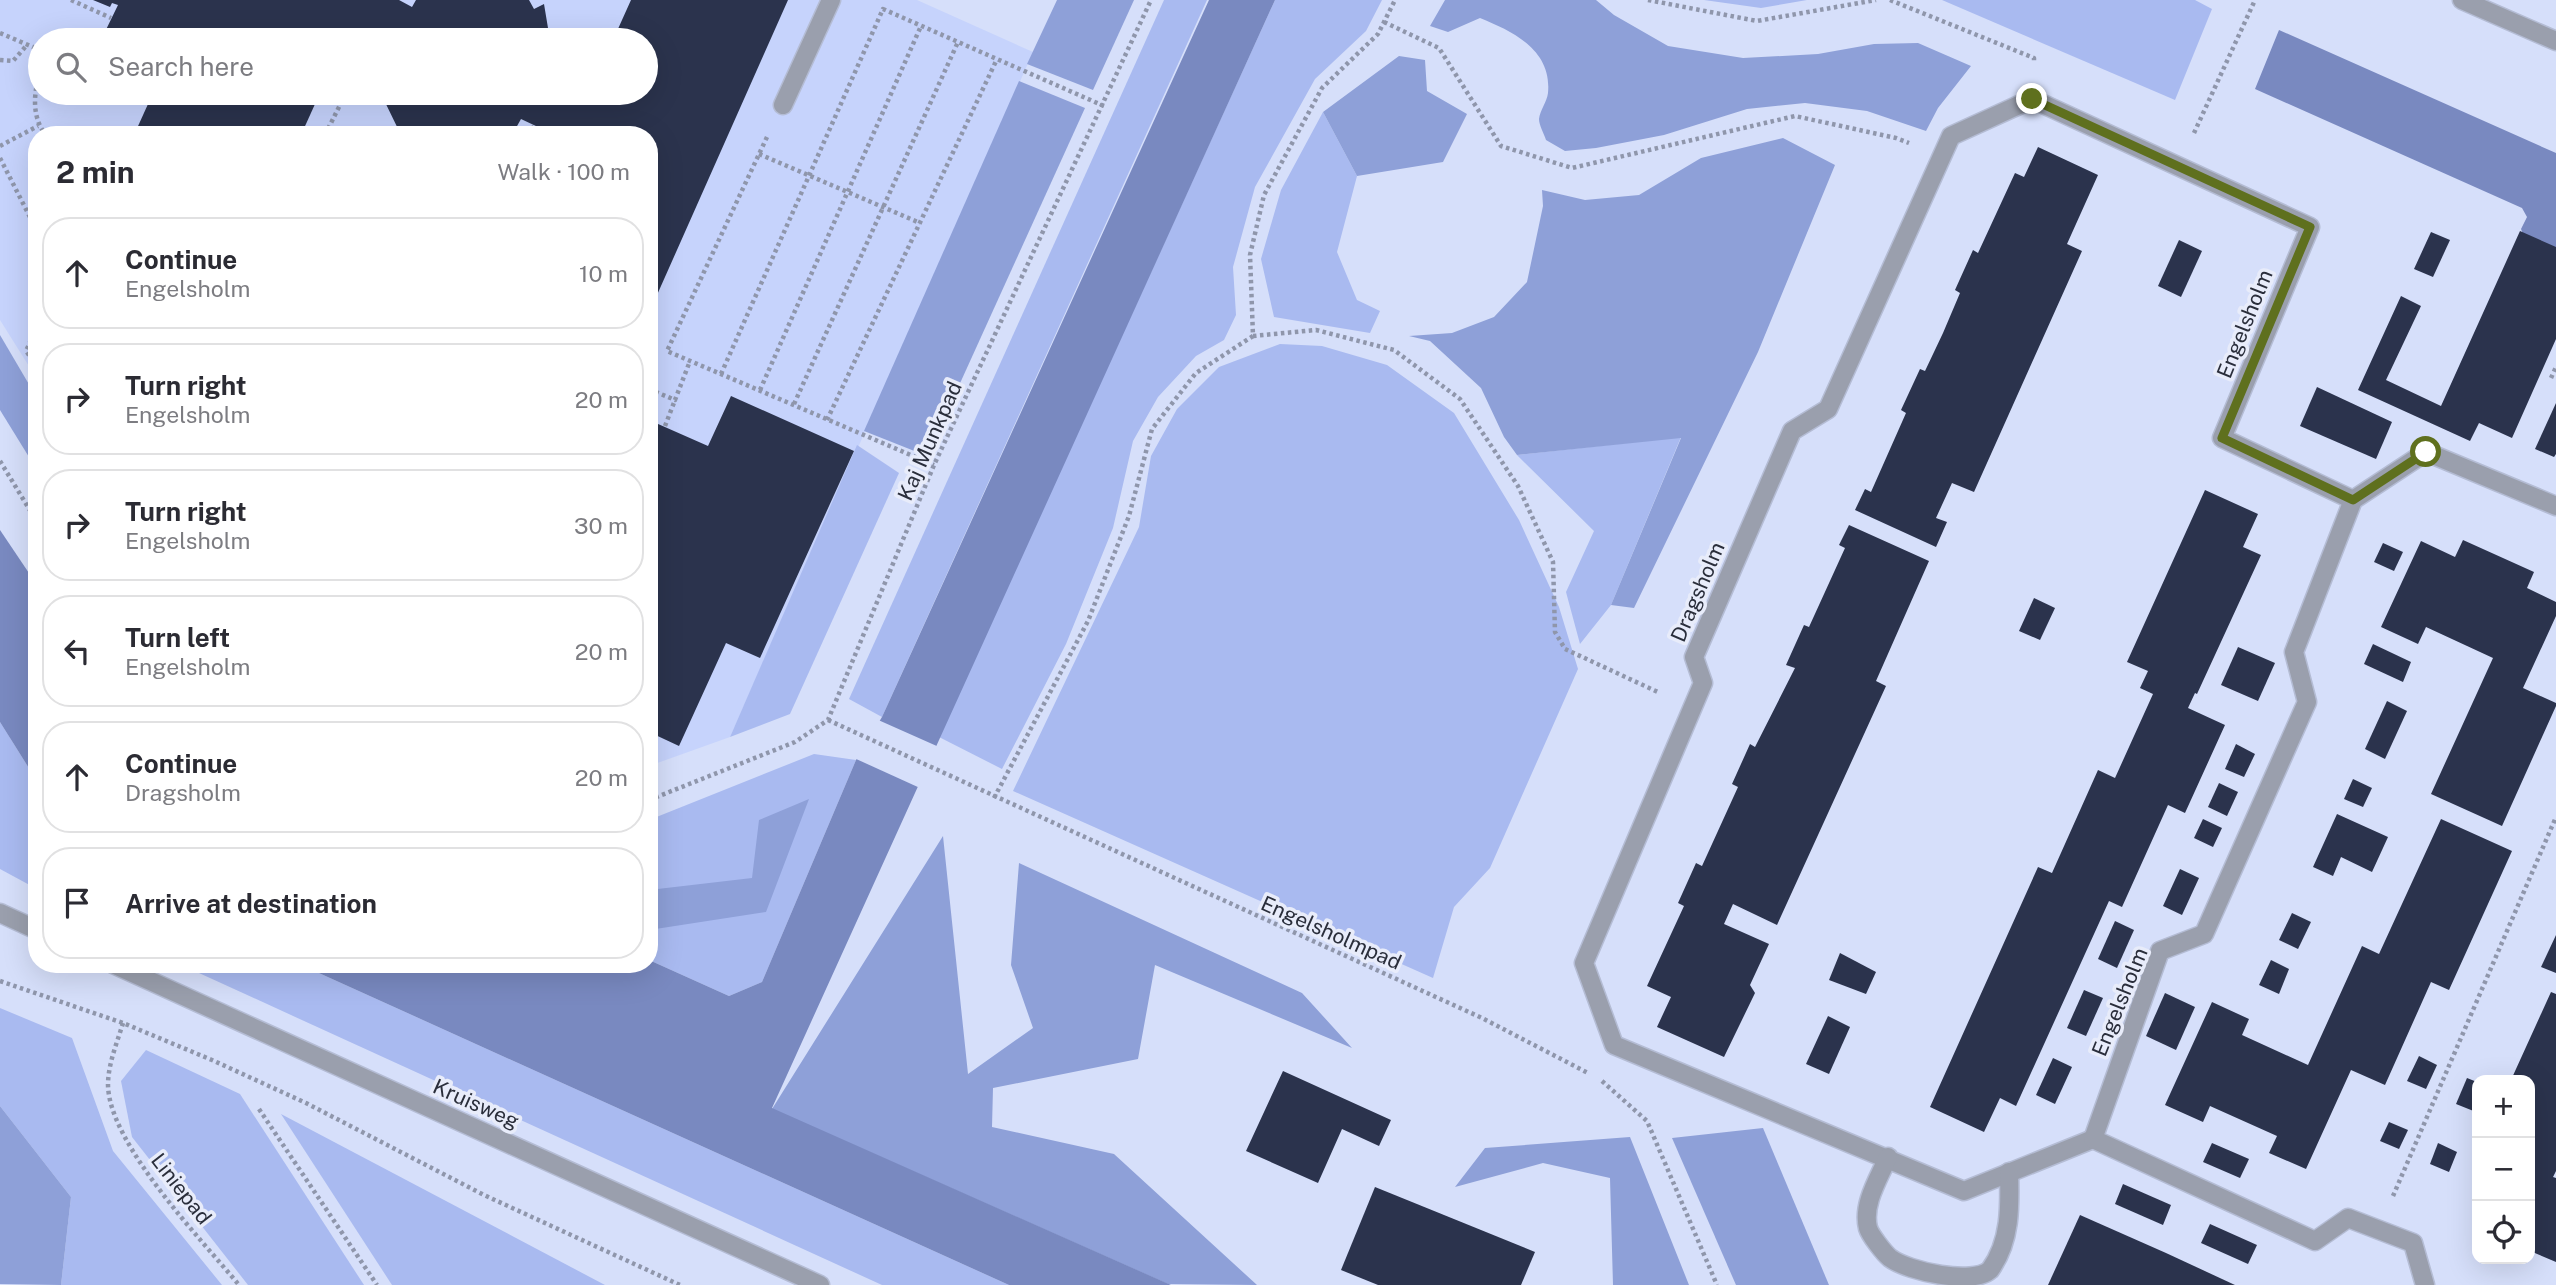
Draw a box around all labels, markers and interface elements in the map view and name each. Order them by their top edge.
search box [28,28,658,105]
icon: search [52,48,90,86]
text: Search here [108,51,254,82]
route end [2016,83,2047,114]
text: 2 min [56,154,135,190]
text: Walk · 100 m [497,158,630,185]
text: Continue [125,244,237,275]
icon: ahead [58,254,96,292]
text: 10 m [579,260,628,287]
street label: Engelsholm [2211,266,2278,382]
text: Engelsholm [125,275,251,302]
text: Turn right [125,370,247,401]
street label: Kaj Munkpad [892,377,967,504]
icon: right [58,380,96,418]
text: 20 m [575,386,628,413]
text: Engelsholm [125,401,251,428]
route start [2410,436,2441,467]
text: Turn right [125,496,247,527]
icon: right [58,506,96,544]
text: 30 m [574,512,628,539]
text: Engelsholm [125,527,251,554]
street label: Dragsholm [1665,538,1730,645]
text: Turn left [125,622,230,653]
icon: left [58,632,96,670]
text: 20 m [575,638,628,665]
text: Engelsholm [125,653,251,680]
text: Continue [125,748,237,779]
icon: ahead [58,758,96,796]
text: 20 m [575,764,628,791]
text: Dragsholm [125,779,241,806]
icon: arrive [58,884,96,922]
text: Arrive at destination [125,888,377,919]
street label: Engelsholmpad [1257,890,1405,975]
street label: Engelsholm [2086,944,2153,1060]
street label: Kruisweg [429,1073,523,1134]
map controls [2472,1075,2535,1264]
button: + [2472,1075,2535,1138]
button: − [2472,1138,2535,1201]
street label: Liniepad [146,1148,217,1229]
button: locate [2472,1201,2535,1264]

